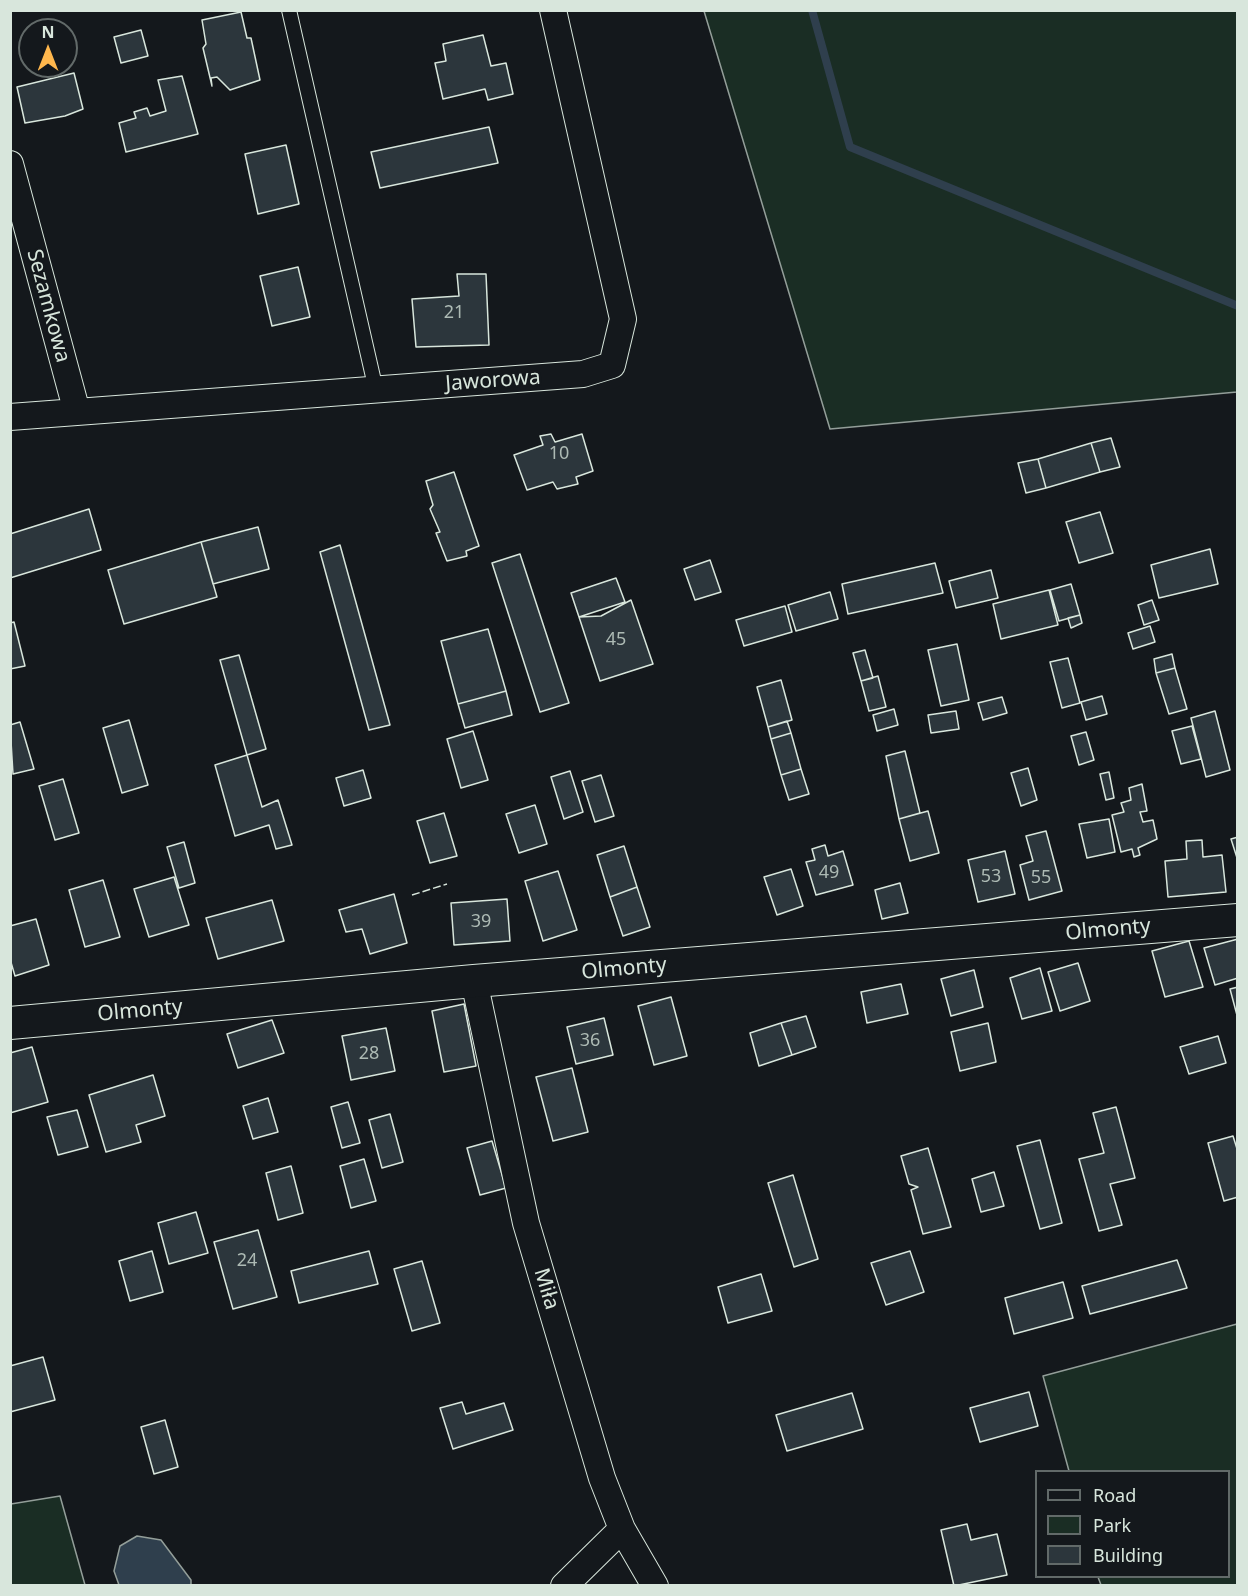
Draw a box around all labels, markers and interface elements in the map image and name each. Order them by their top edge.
north arrow [18,18,78,78]
text: N [41,21,55,43]
street label: Sezamkowa [21,247,75,365]
house number: 21 [444,302,464,324]
street label: Jaworowa [444,365,542,397]
house number: 10 [549,443,569,465]
house number: 45 [606,629,626,651]
house number: 49 [819,862,839,884]
house number: 53 [981,866,1001,888]
house number: 55 [1031,867,1051,889]
house number: 39 [471,911,491,933]
street label: Olmonty [1064,914,1152,946]
street label: Olmonty [580,953,668,985]
street label: Olmonty [96,995,184,1027]
house number: 36 [580,1030,600,1052]
house number: 28 [359,1043,379,1065]
house number: 24 [237,1250,257,1272]
street label: Miła [528,1265,564,1313]
legend [1035,1470,1230,1578]
text: Road [1093,1483,1136,1507]
text: Park [1093,1513,1131,1537]
text: Building [1093,1543,1163,1567]

